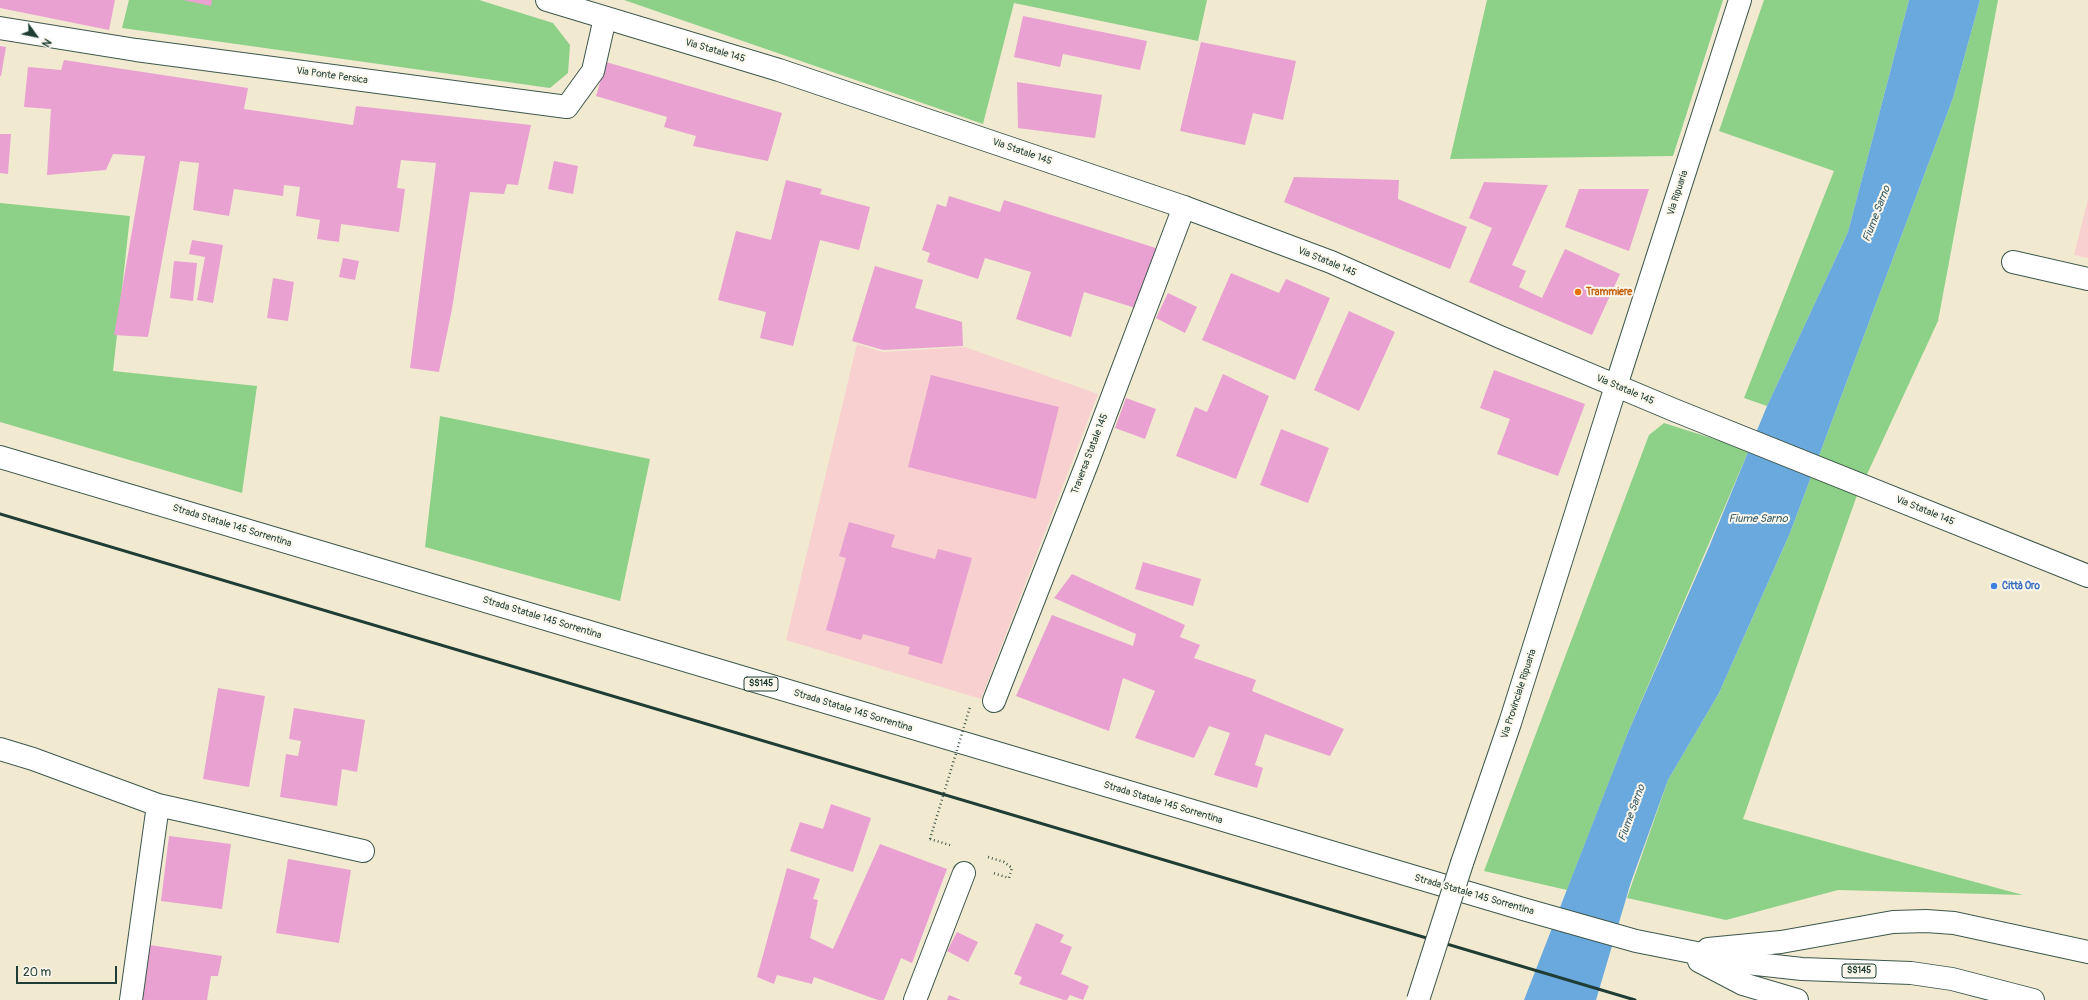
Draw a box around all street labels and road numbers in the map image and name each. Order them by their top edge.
street label: Via Statale 145 [684,37,746,65]
street label: Via Ponte Persica [295,65,369,87]
street label: Via Statale 145 [991,136,1053,168]
street label: Via Ripuaria [1665,169,1691,217]
street label: Via Statale 145 [1296,245,1358,279]
street label: Via Statale 145 [1594,372,1656,408]
street label: Traversa Statale 145 [1069,412,1111,496]
street label: Via Statale 145 [1894,494,1956,528]
street label: Strada Statale 145 Sorrentina [171,502,293,550]
street label: Strada Statale 145 Sorrentina [481,594,603,642]
street label: Via Provinciale Ripuaria [1499,648,1539,740]
road number: SS145 [744,677,778,691]
street label: Strada Statale 145 Sorrentina [792,687,914,735]
street label: Strada Statale 145 Sorrentina [1102,779,1224,827]
street label: Strada Statale 145 Sorrentina [1413,872,1535,918]
road number: SS145 [1842,964,1876,978]

